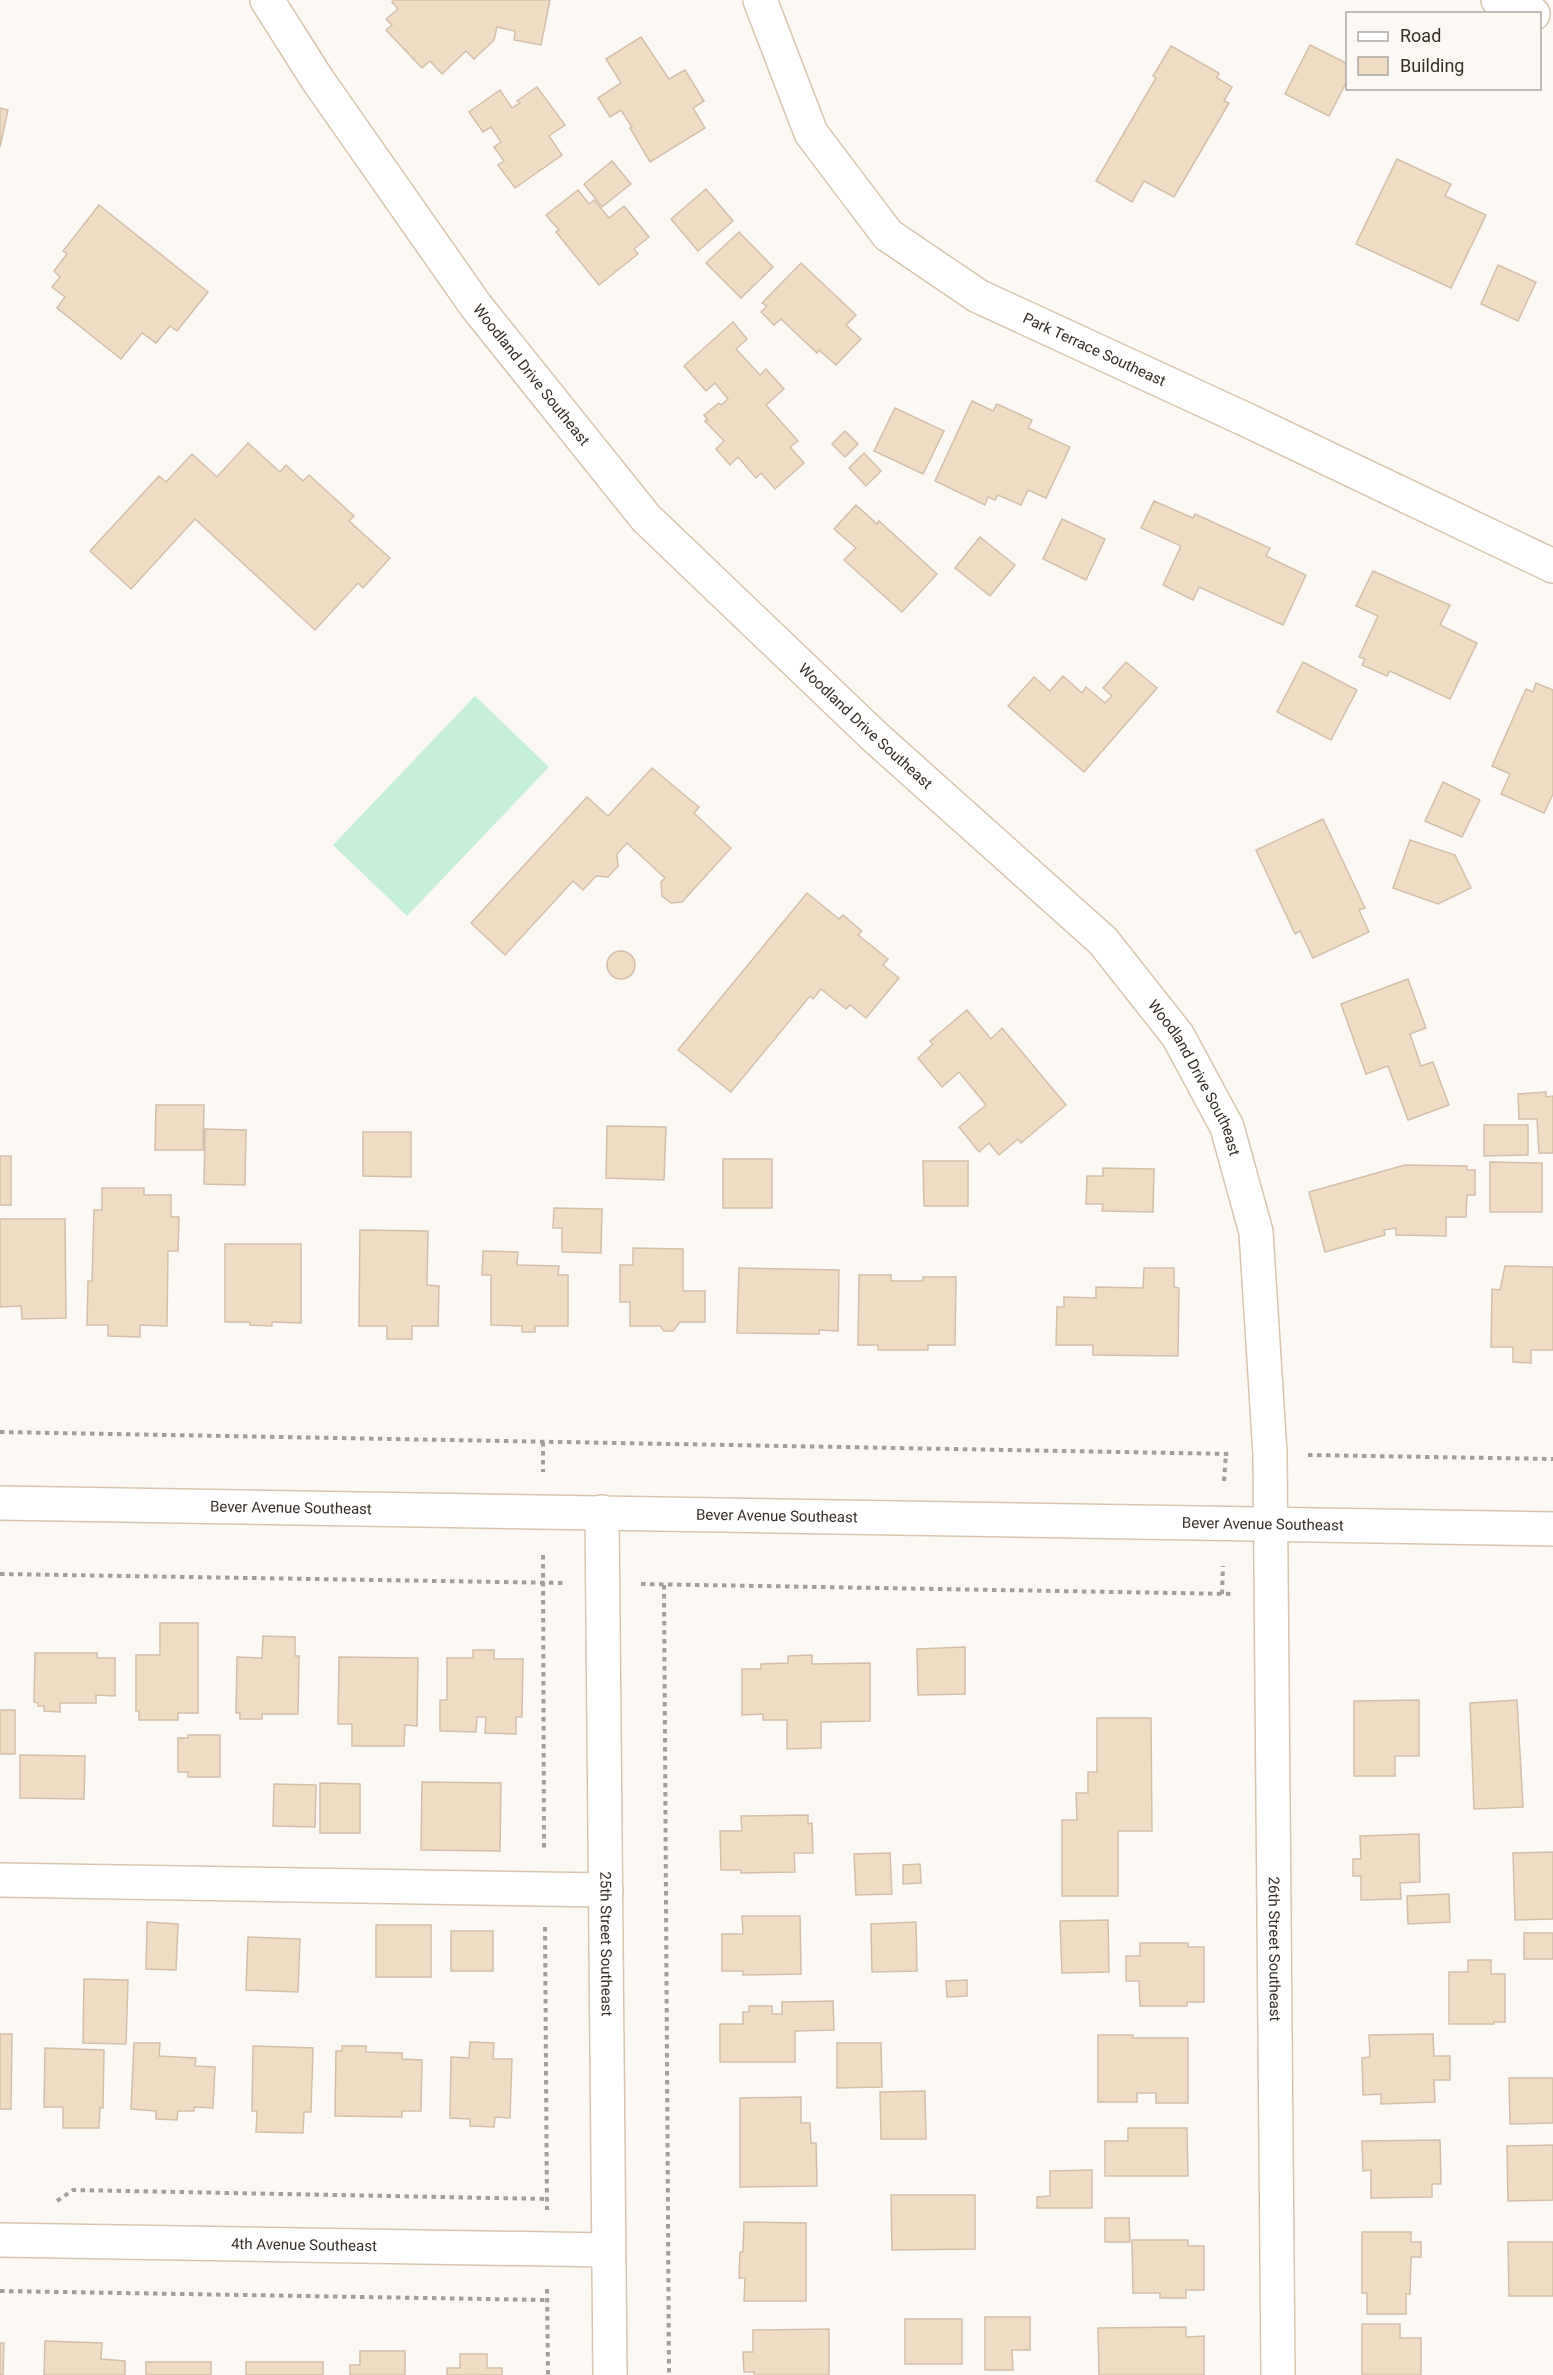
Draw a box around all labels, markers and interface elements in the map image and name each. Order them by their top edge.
legend [1346,12,1541,90]
text: Road [1400,25,1441,46]
text: Building [1400,55,1464,76]
street label: Woodland Drive Southeast [469,301,593,449]
street label: Park Terrace Southeast [1020,309,1169,390]
street label: Woodland Drive Southeast [795,660,936,793]
street label: Woodland Drive Southeast [1144,996,1244,1158]
street label: Bever Avenue Southeast [210,1498,372,1518]
street label: Bever Avenue Southeast [696,1506,858,1526]
street label: Bever Avenue Southeast [1182,1514,1344,1534]
street label: 25th Street Southeast [596,1871,616,2017]
street label: 26th Street Southeast [1265,1876,1284,2022]
street label: 4th Avenue Southeast [231,2235,377,2255]

